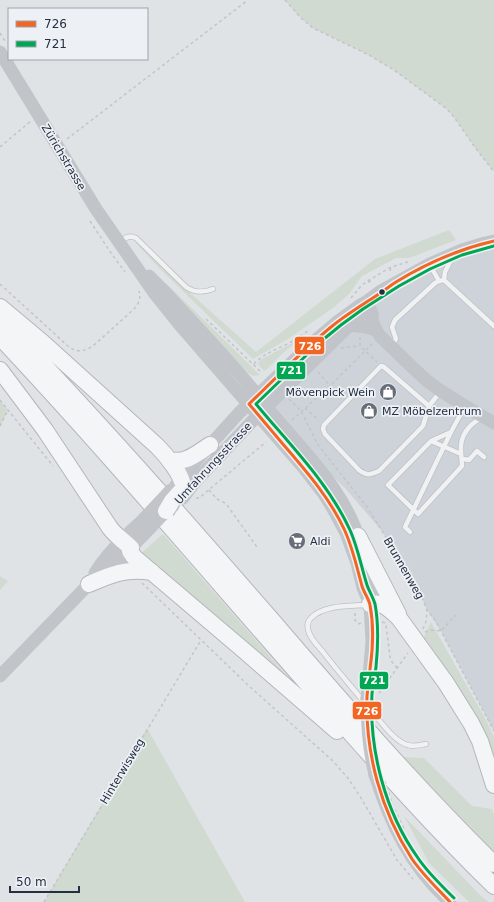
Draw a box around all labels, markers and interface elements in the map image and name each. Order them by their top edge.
legend [8,8,148,60]
text: 726 [44,17,67,31]
text: 721 [44,37,67,51]
street label: Zürichstrasse [39,122,88,193]
unlabelled marker [377,287,387,297]
line badge: 726 [294,336,325,355]
text: 726 [299,340,322,353]
line badge: 721 [276,361,306,380]
text: 721 [280,364,302,377]
shop icon: Mövenpick Wein [378,382,398,402]
place label: Mövenpick Wein [286,386,375,399]
shop icon: MZ Möbelzentrum [359,401,379,421]
place label: MZ Möbelzentrum [382,405,482,418]
street label: Umfahrungsstrasse [172,420,255,507]
supermarket icon: Aldi [287,531,307,551]
place label: Aldi [310,535,331,548]
street label: Brunnenweg [381,535,427,602]
line badge: 721 [359,671,389,690]
text: 721 [363,674,385,687]
line badge: 726 [352,701,382,720]
text: 726 [356,705,379,718]
street label: Hinterwisweg [98,736,147,807]
scale bar [10,868,79,894]
text: 50 m [16,875,47,889]

